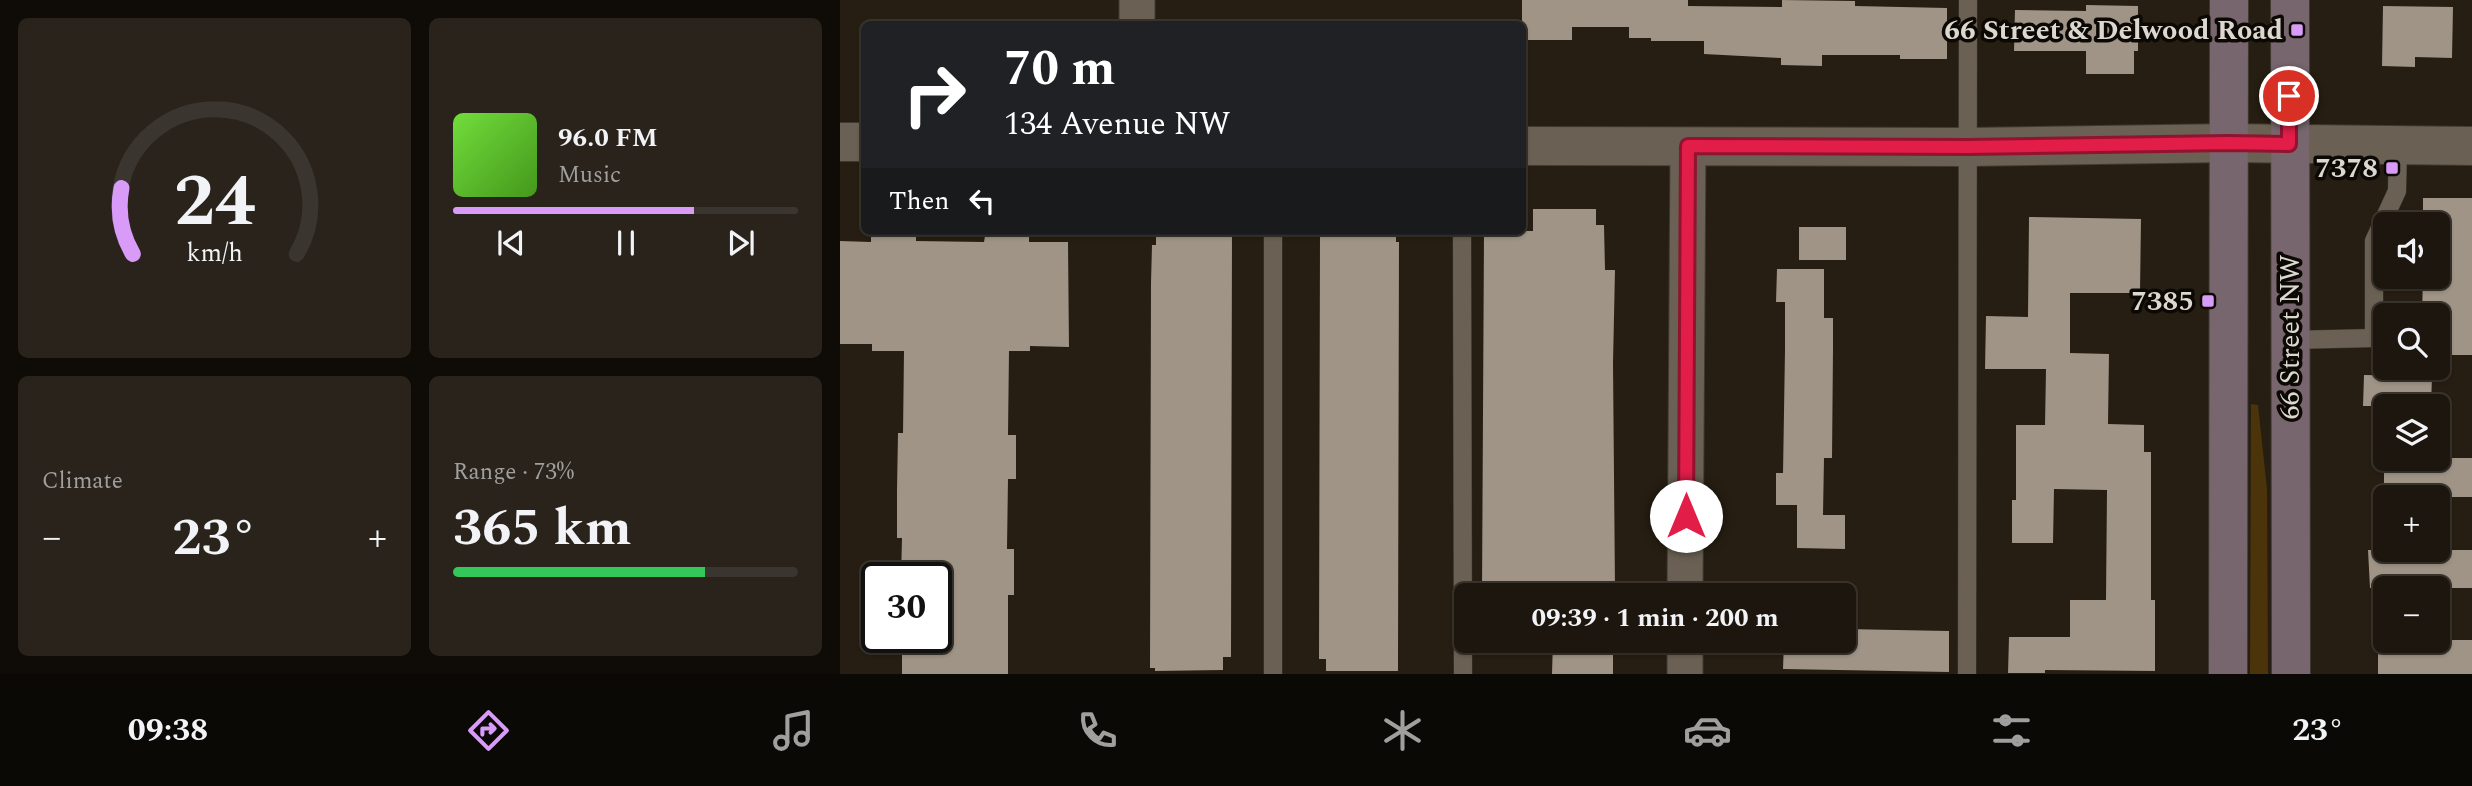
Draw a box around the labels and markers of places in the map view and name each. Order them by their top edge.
place label: 66 Street & Delwood Road [1944,9,2283,52]
marker: 66 Street & Delwood Road [2289,22,2305,38]
pin [2259,66,2319,126]
place label: 7378 [2315,147,2378,190]
marker: 7378 [2384,160,2400,176]
place label: 7385 [2131,280,2194,323]
marker: 7385 [2200,293,2216,309]

